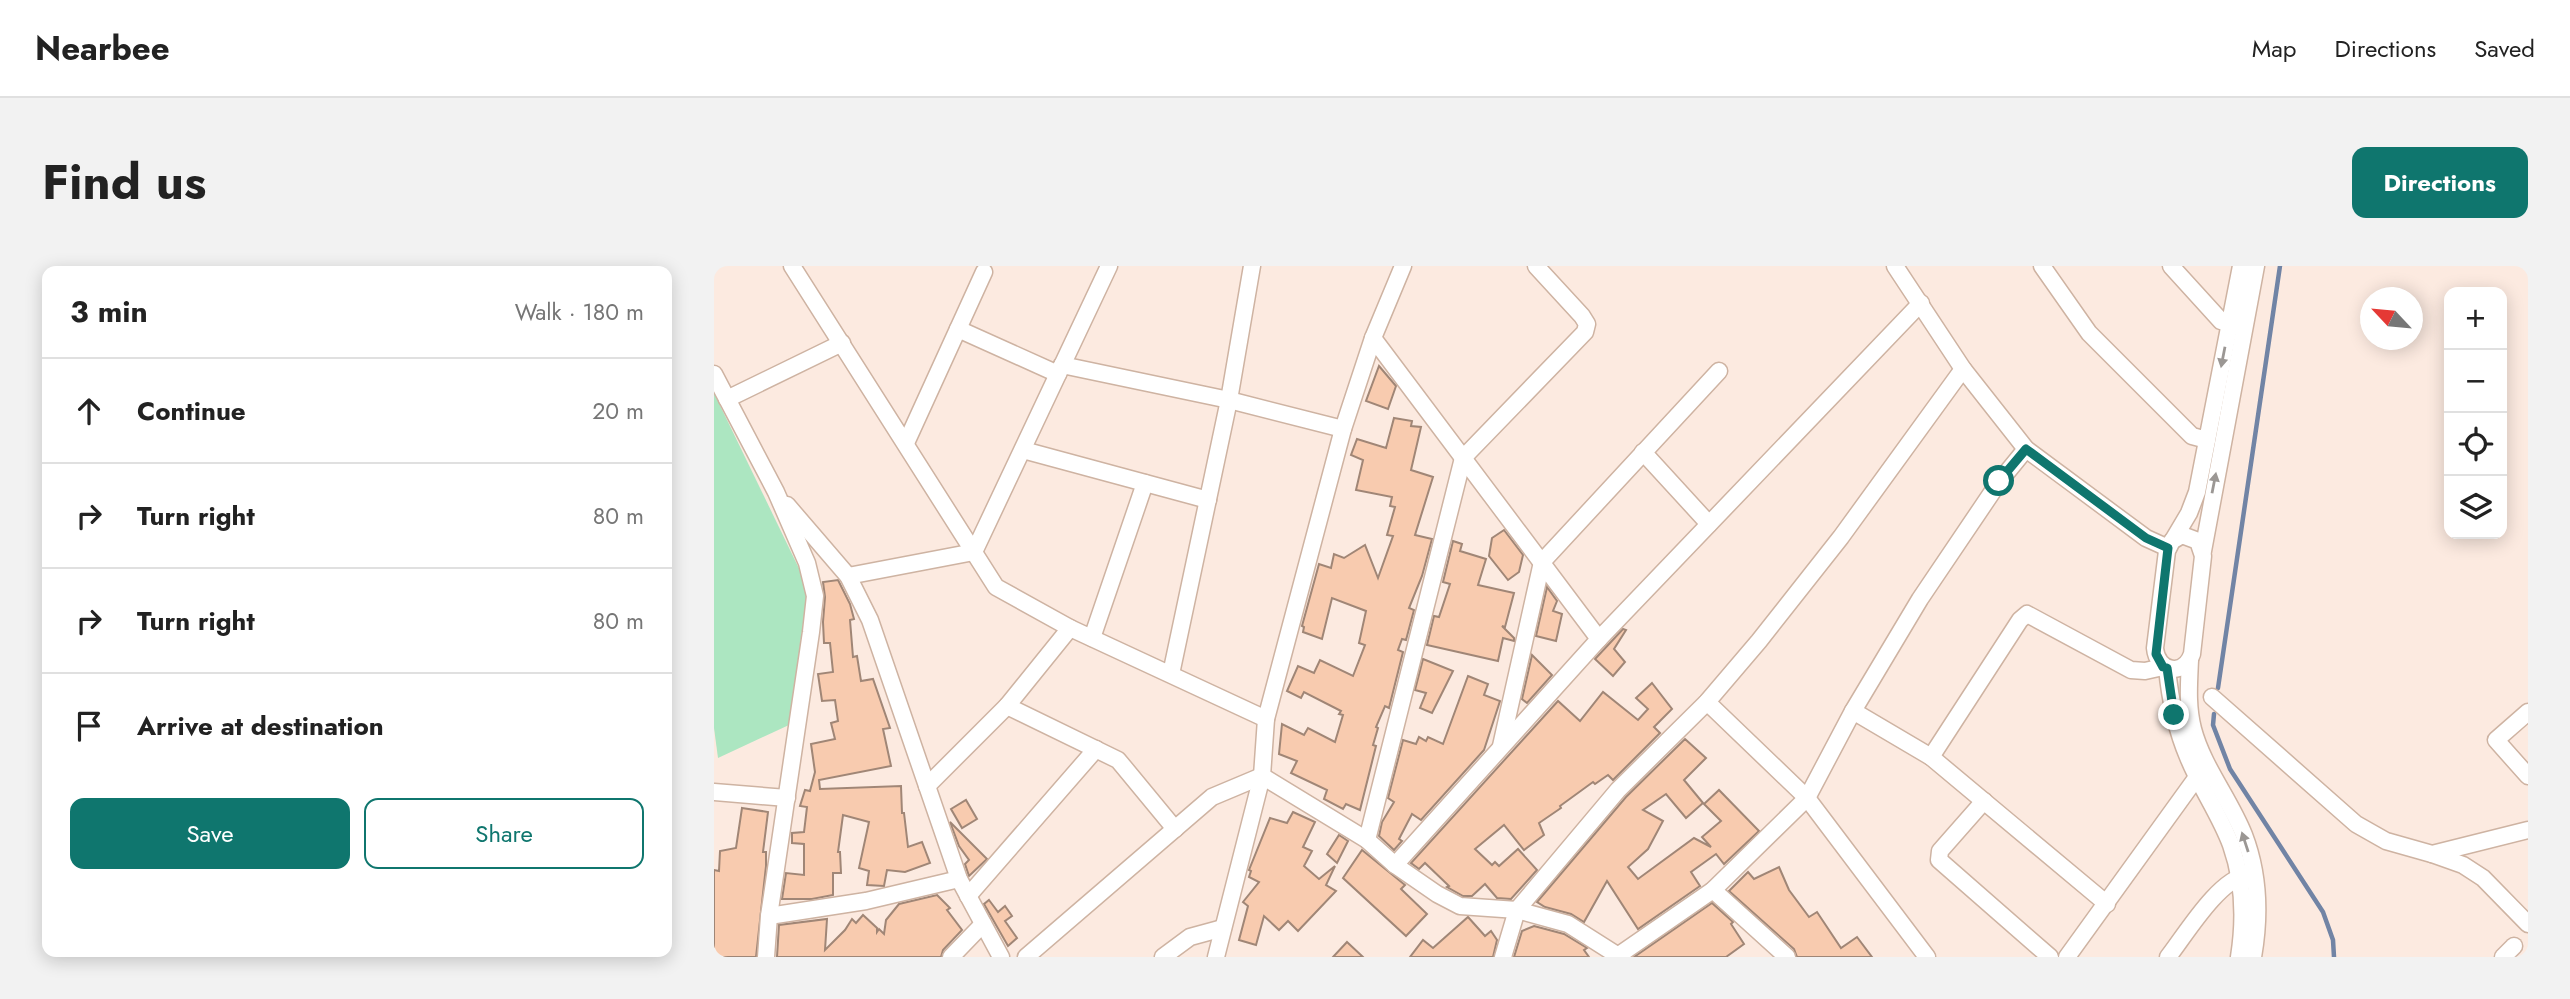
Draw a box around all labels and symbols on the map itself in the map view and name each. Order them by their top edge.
north arrow [2360,287,2423,350]
one-way arrow [2218,346,2229,368]
route start [1983,465,2014,496]
one-way arrow [2209,472,2220,494]
route end [2158,699,2189,730]
one-way arrow [2239,831,2250,852]

